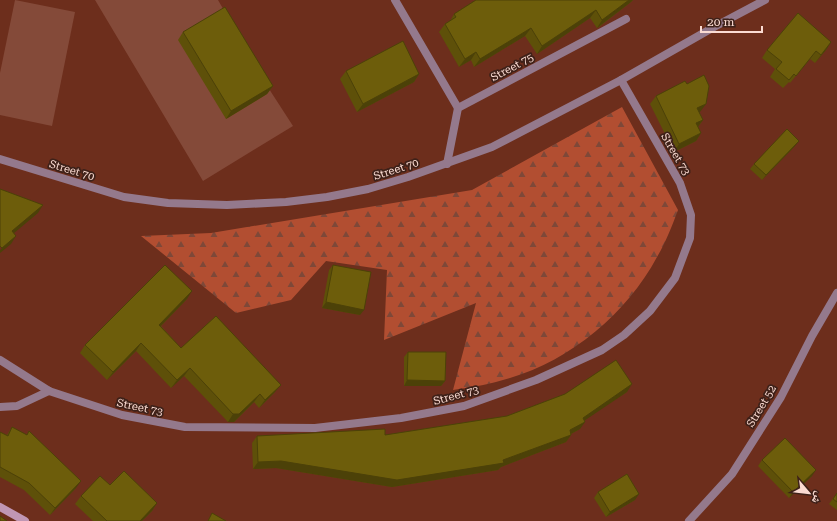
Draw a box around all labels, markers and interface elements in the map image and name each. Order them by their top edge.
scale bar [701,8,762,34]
text: 20 m [707,15,734,29]
street label: Street 75 [489,51,536,84]
street label: Street 73 [658,131,693,178]
street label: Street 70 [372,156,420,183]
street label: Street 70 [48,157,96,184]
street label: Street 73 [432,383,480,408]
street label: Street 52 [744,383,779,430]
street label: Street 73 [116,396,164,419]
north arrow [789,473,829,513]
text: ش [808,489,826,506]

